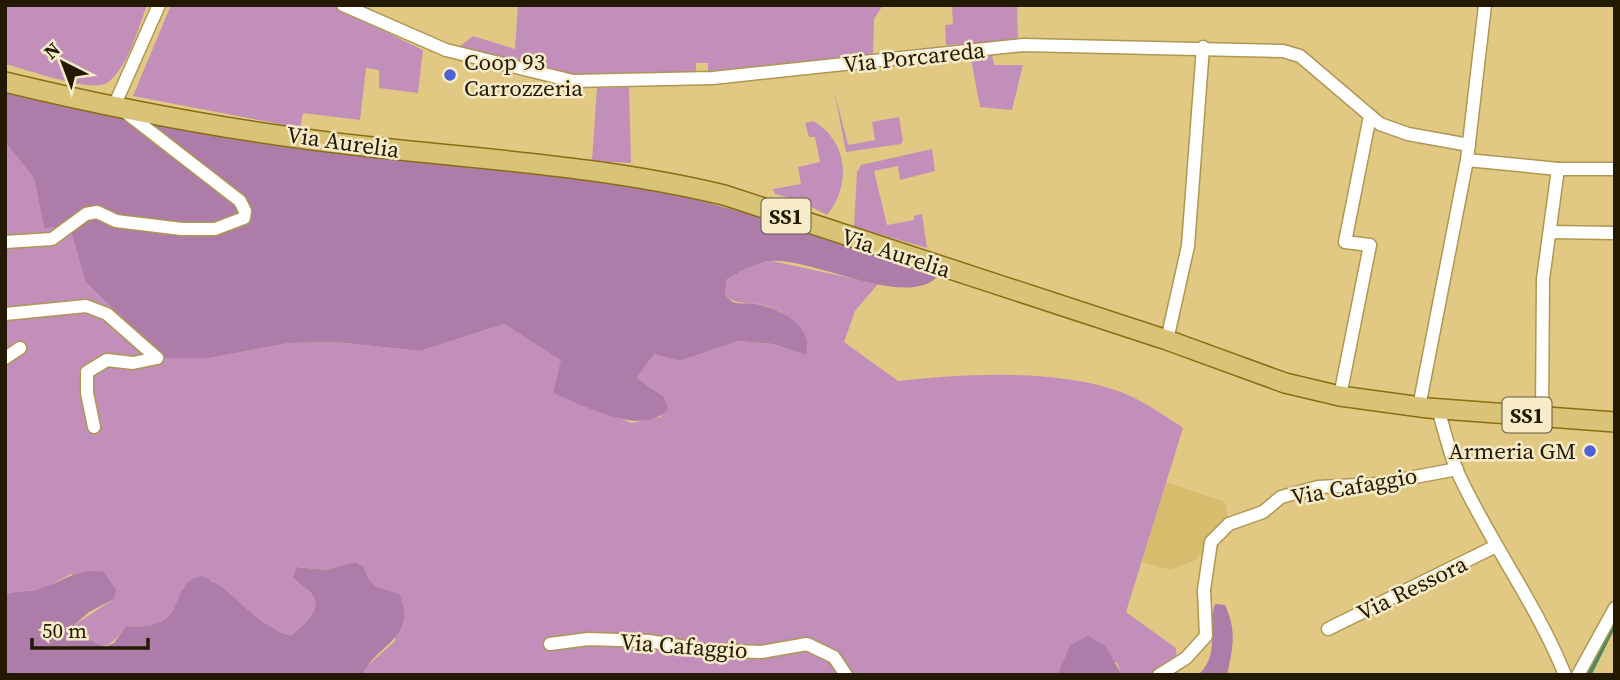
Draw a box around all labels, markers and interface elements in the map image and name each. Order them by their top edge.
north arrow [28,28,98,98]
street label: Via Porcareda [841,34,987,80]
text: N [38,36,66,65]
place label: Coop 93 Carrozzeria [464,46,583,104]
marker: Coop 93 Carrozzeria [442,67,458,83]
street label: Via Aurelia [285,118,402,166]
road number: SS1 [762,198,810,234]
street label: Via Aurelia [837,220,955,286]
road number: SS1 [1502,398,1552,432]
place label: Armeria GM [1448,435,1576,467]
marker: Armeria GM [1582,443,1598,459]
street label: Via Cafaggio [1288,459,1420,513]
street label: Via Ressora [1352,547,1473,628]
scale bar [32,606,147,650]
text: 50 m [42,616,87,645]
street label: Via Cafaggio [619,626,749,666]

